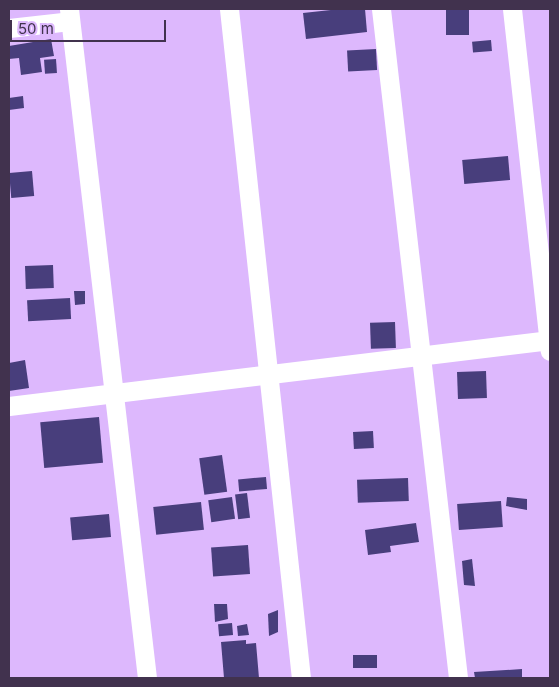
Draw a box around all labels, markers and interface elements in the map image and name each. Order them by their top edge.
scale bar [12,10,169,42]
text: 50 m [18,19,54,38]

